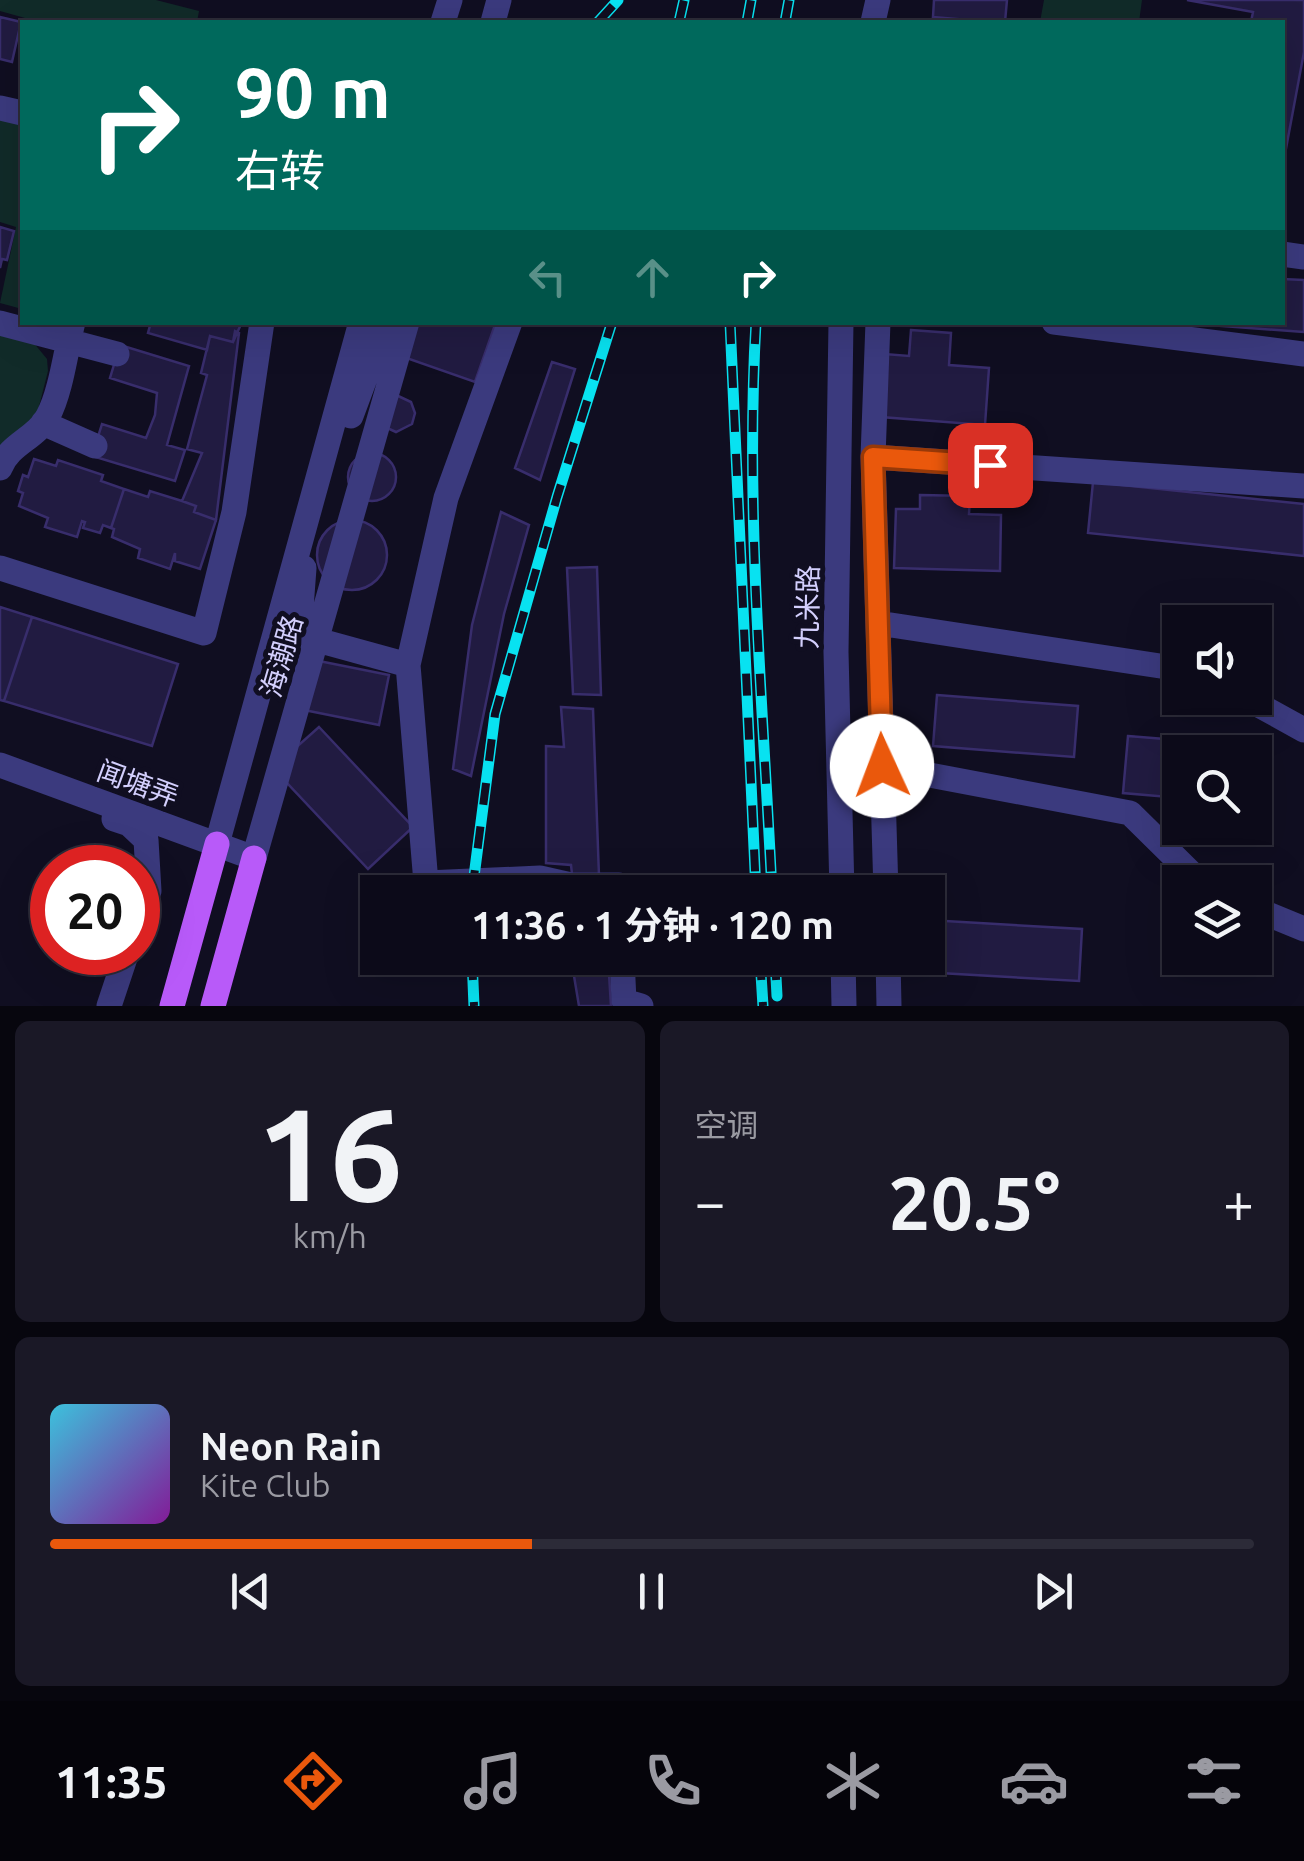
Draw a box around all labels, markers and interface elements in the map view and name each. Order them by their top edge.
text: 90 m [235,53,391,131]
icon: right [70,60,200,190]
text: 右转 [235,145,325,196]
icon: left [520,250,575,305]
icon: ahead [625,250,680,305]
icon: right [730,250,785,305]
pin [948,423,1033,508]
icon: arrive [963,438,1018,493]
street label: 九米路 [791,565,823,649]
map controls [1162,605,1272,975]
button: sound [1162,605,1272,715]
street label: 海潮路 [255,611,307,701]
position arrow [830,714,934,818]
button: search [1162,735,1272,845]
street label: 闻塘弄 [93,754,183,812]
speed limit sign: 20 [30,845,160,975]
button: layers [1162,865,1272,975]
text: 11:36 · 1 分钟 · 120 m [471,904,834,946]
text: 16 [256,1080,403,1226]
text: 空调 [695,1107,759,1143]
text: 20.5° [888,1160,1060,1244]
text: − [695,1171,726,1232]
text: + [1223,1171,1254,1232]
text: km/h [293,1218,367,1254]
text: Neon Rain [200,1425,382,1467]
text: Kite Club [200,1467,330,1503]
icon: previous [223,1564,278,1619]
icon: pause [624,1564,679,1619]
icon: next [1026,1564,1081,1619]
icon: directions [278,1746,348,1816]
icon: music [458,1746,528,1816]
icon: phone [638,1746,708,1816]
icon: climate [818,1746,888,1816]
icon: car [999,1746,1069,1816]
icon: filters [1179,1746,1249,1816]
text: 11:35 [55,1756,168,1807]

